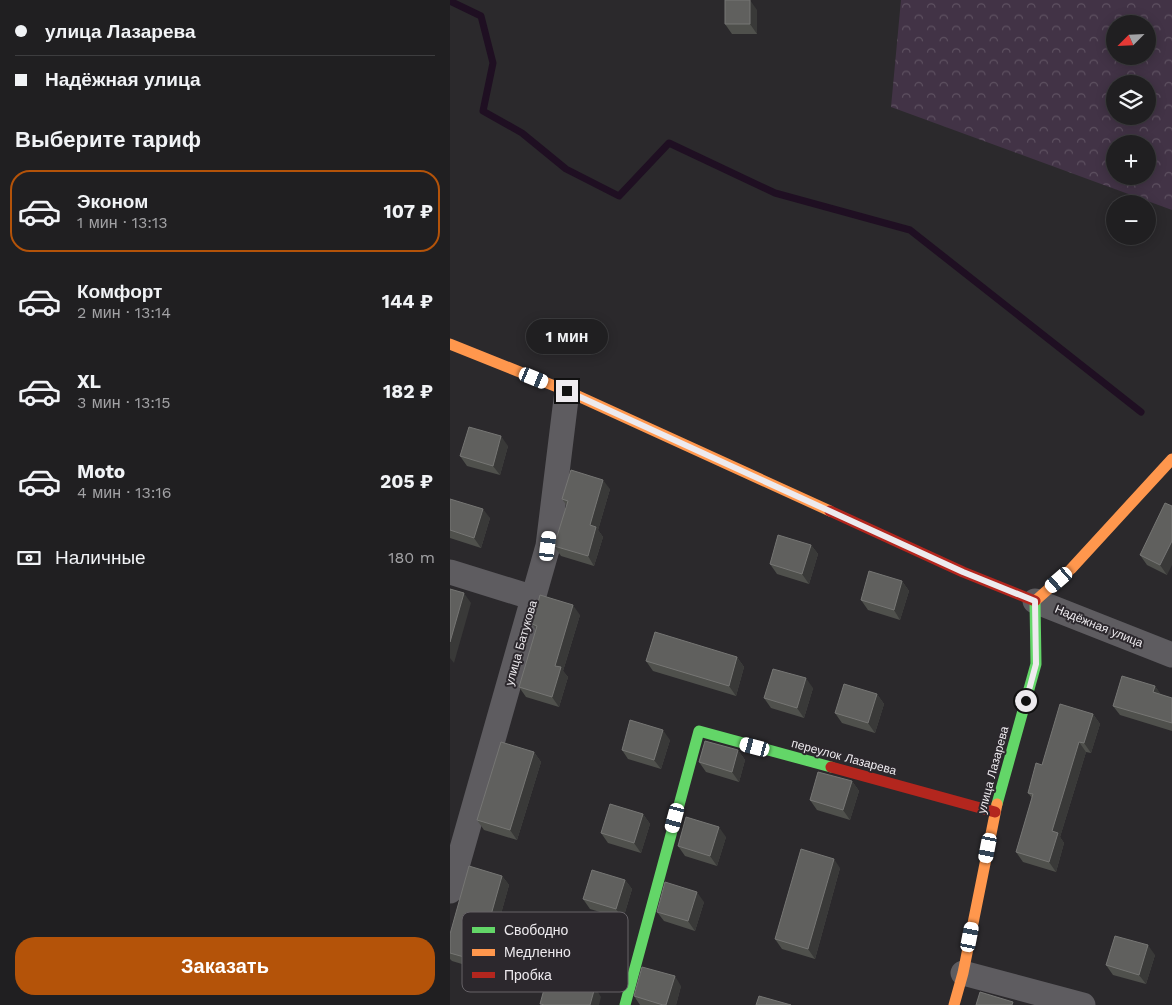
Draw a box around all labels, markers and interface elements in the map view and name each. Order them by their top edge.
north arrow [1106,15,1156,65]
map controls [1106,15,1156,245]
text: улица Лазарева [45,20,196,43]
text: Надёжная улица [45,68,201,91]
button: layers [1106,75,1156,125]
text: Выберите тариф [15,127,201,152]
button: + [1106,135,1156,185]
icon: car [17,189,62,234]
text: Эконом [77,190,148,213]
button: − [1106,195,1156,245]
text: 107 ₽ [383,200,433,223]
text: 1 мин · 13:13 [77,213,168,232]
icon: car [17,279,62,324]
text: Комфорт [77,280,162,303]
text: 144 ₽ [382,290,433,313]
text: 2 мин · 13:14 [77,303,171,322]
callout: 1 мин [526,318,608,354]
text: 1 мин [546,327,588,346]
car [517,365,550,391]
icon: car [17,369,62,414]
text: XL [77,370,101,393]
text: 182 ₽ [383,380,433,403]
route end [556,380,578,402]
text: 3 мин · 13:15 [77,393,171,412]
icon: car [17,459,62,504]
text: Moto [77,460,125,483]
text: 205 ₽ [380,470,433,493]
text: 4 мин · 13:16 [77,483,172,502]
car [538,530,557,562]
icon: cash [15,544,43,572]
text: Наличные [55,546,146,569]
text: 180 m [388,548,435,567]
car [1042,564,1075,596]
street label: улица Батукова [502,598,540,687]
street label: Надёжная улица [1053,602,1145,650]
route start [1015,690,1037,712]
street label: улица Лазарева [975,724,1011,815]
car [738,736,771,758]
street label: переулок Лазарева [790,736,898,778]
car [663,802,686,834]
car [977,832,998,864]
legend [462,912,628,992]
car [959,921,980,953]
text: Свободно [504,922,569,938]
button: Заказать [15,937,435,995]
text: Медленно [504,944,571,960]
text: Пробка [504,967,552,983]

